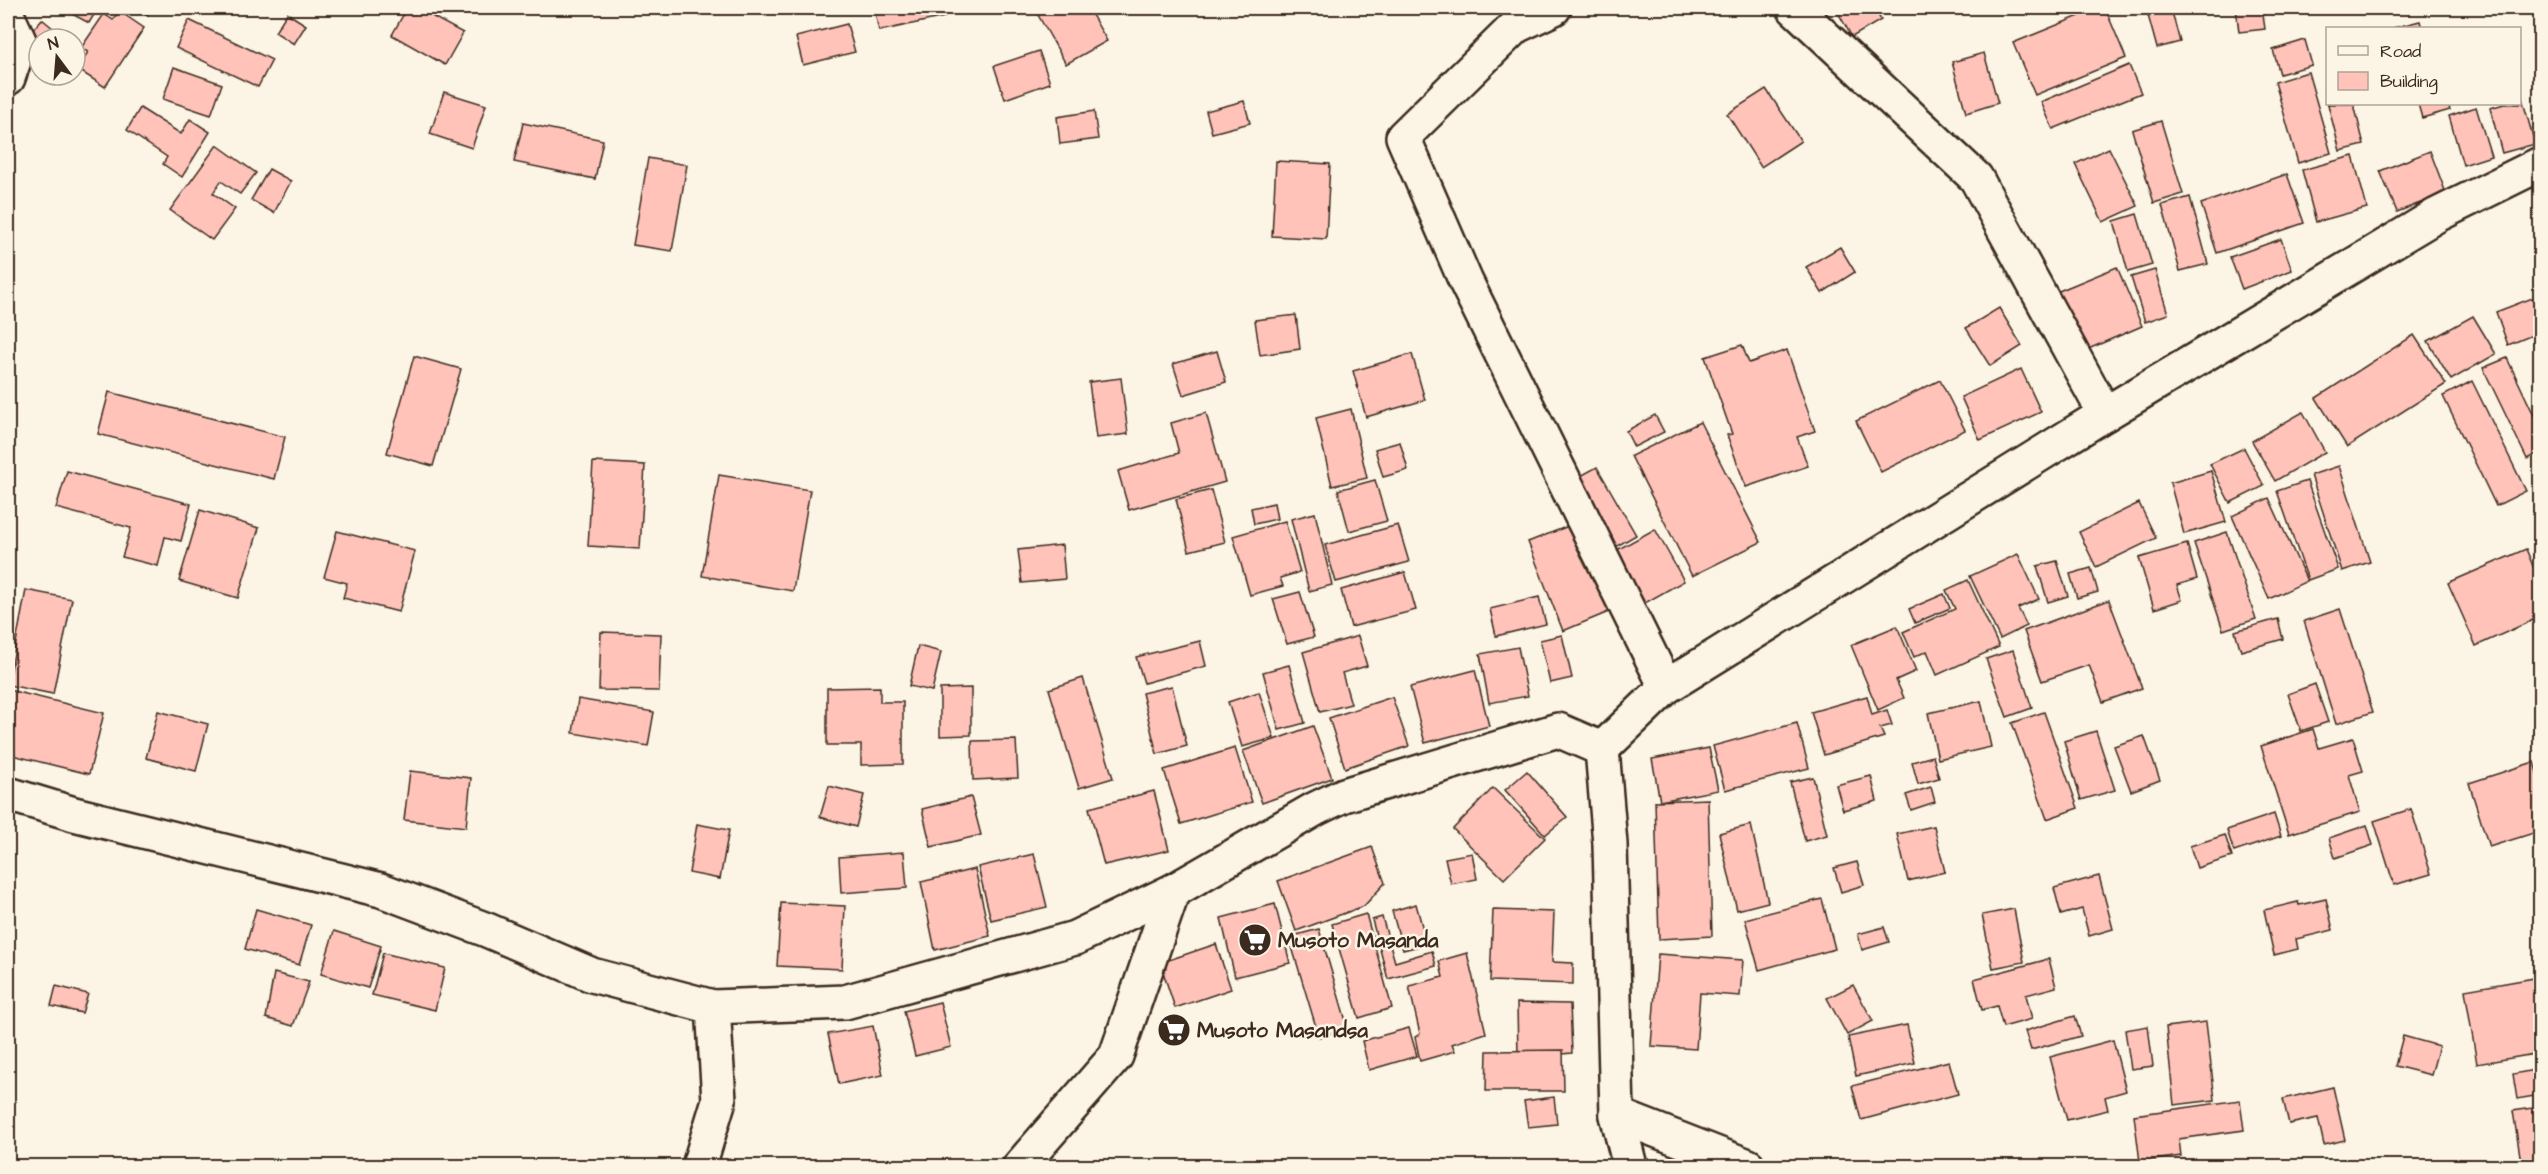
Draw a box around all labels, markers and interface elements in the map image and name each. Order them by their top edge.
north arrow [27,27,87,87]
legend [2326,27,2521,105]
text: N [45,32,61,55]
text: Road [2380,39,2421,64]
text: Building [2380,69,2438,95]
supermarket icon: Musoto Masanda [1237,922,1273,958]
place label: Musoto Masanda [1278,926,1439,955]
supermarket icon: Musoto Masandsa [1156,1012,1192,1048]
place label: Musoto Masandsa [1197,1016,1368,1045]

